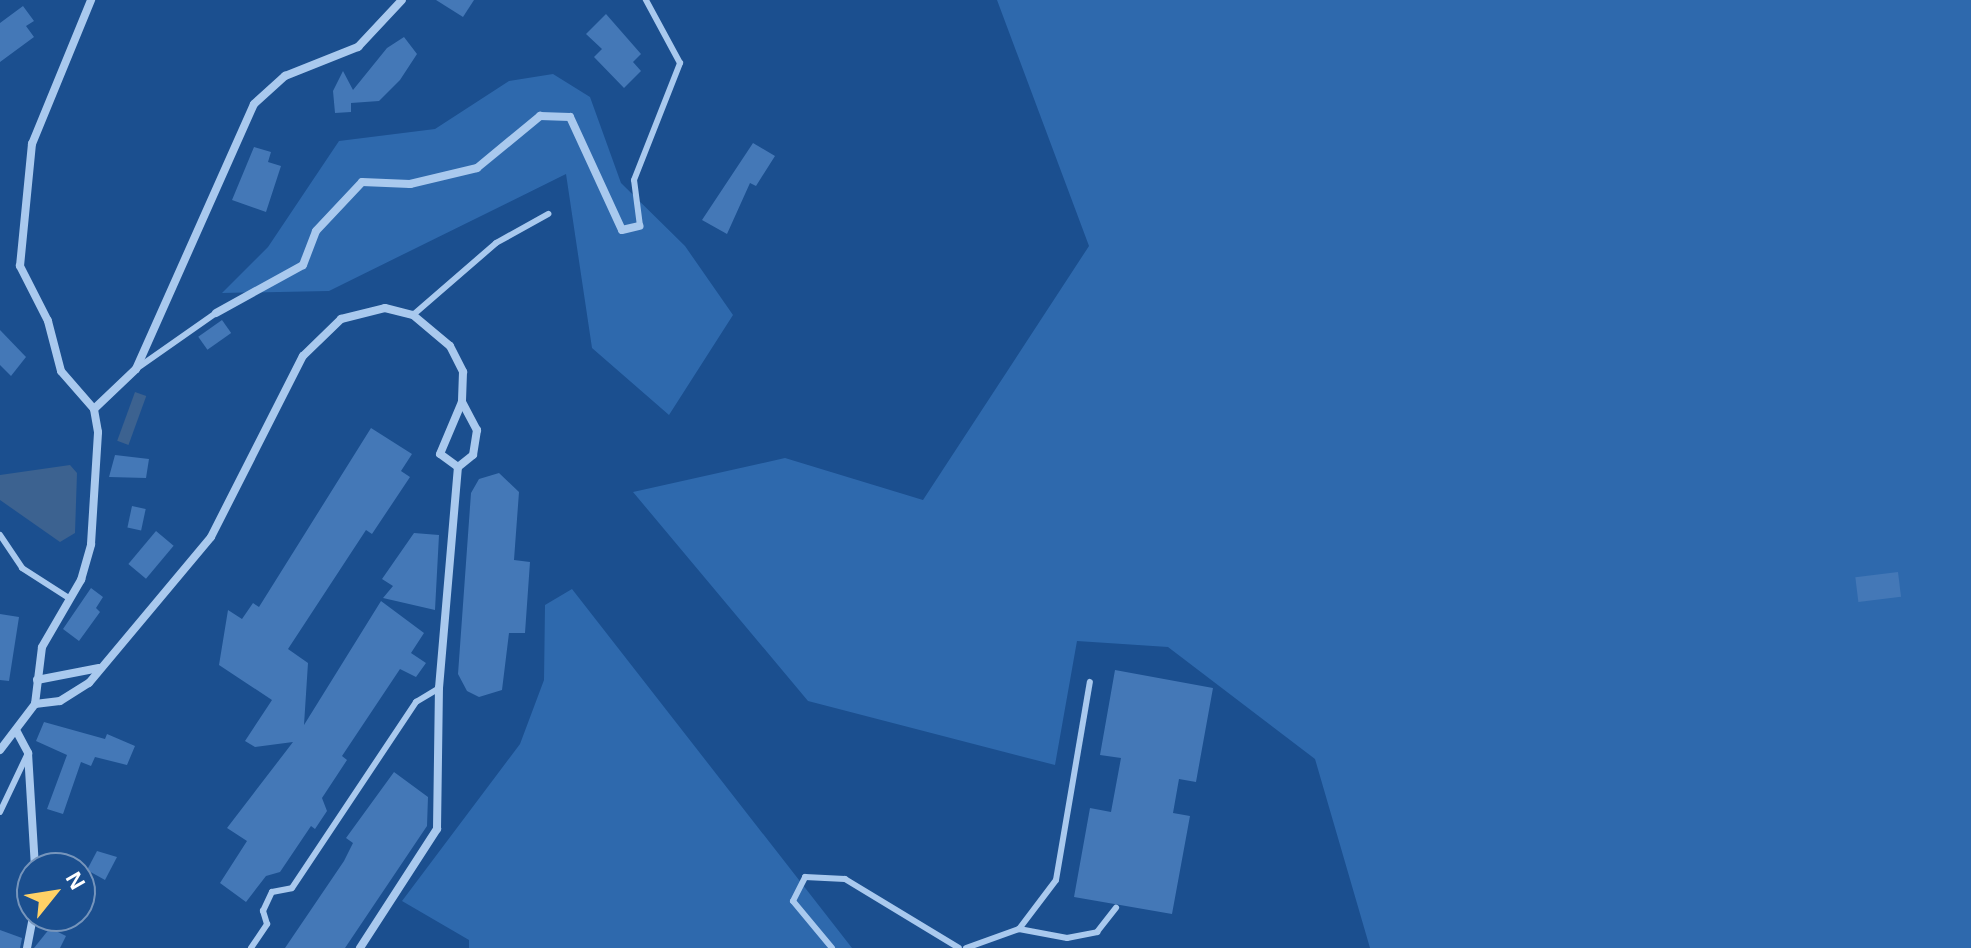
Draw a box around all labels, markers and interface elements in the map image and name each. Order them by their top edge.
north arrow [16,852,96,932]
text: N [61,868,90,894]

